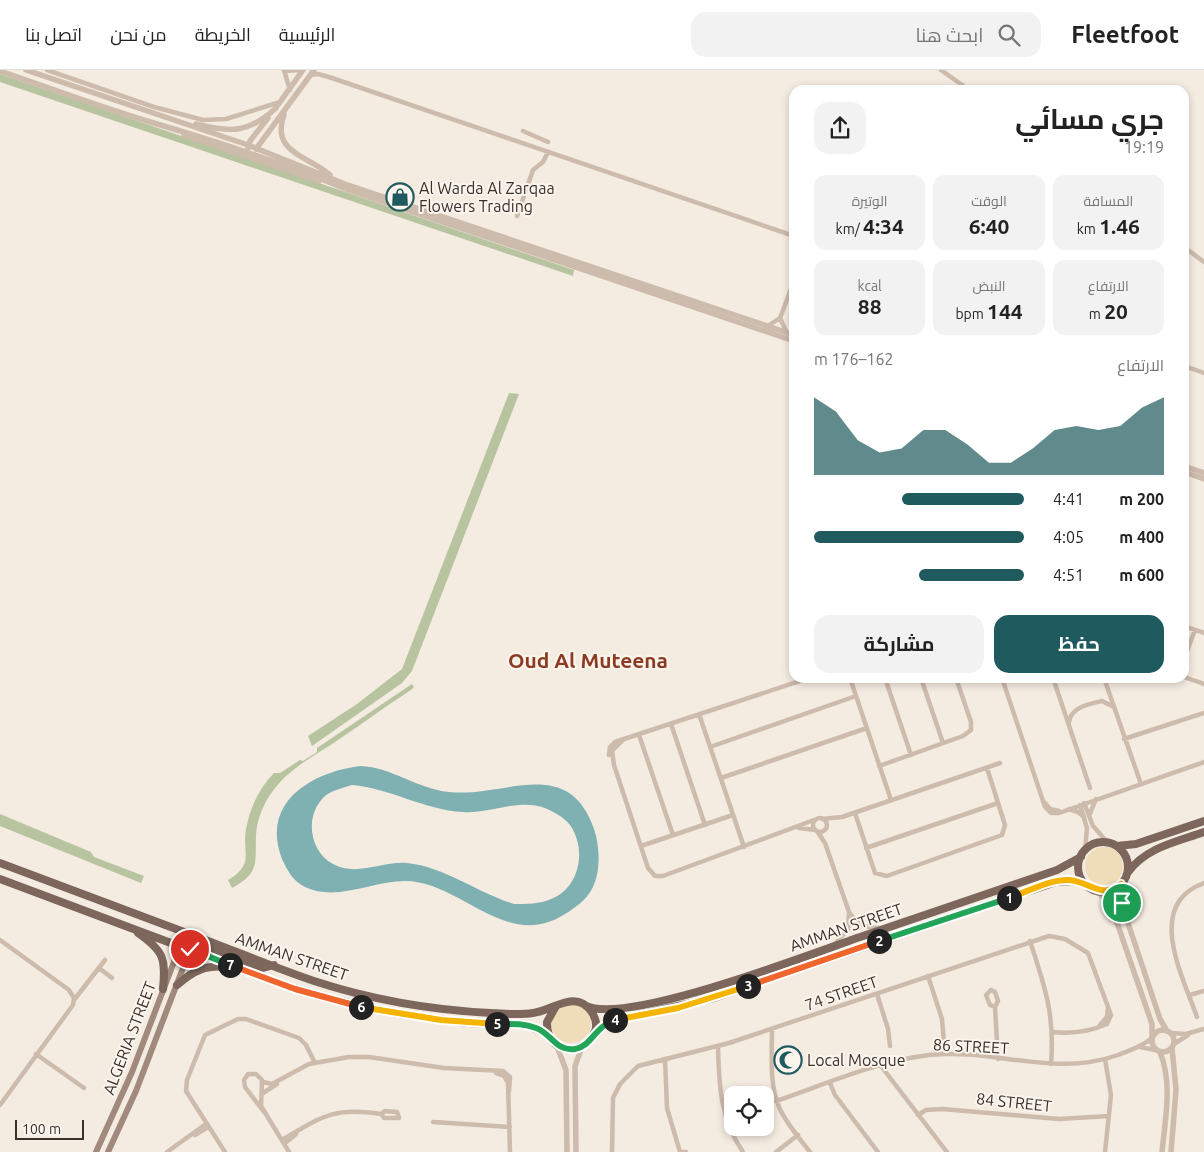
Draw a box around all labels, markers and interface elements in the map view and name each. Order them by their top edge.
search box [691,12,1041,57]
icon: search [995,21,1023,49]
text: Fleetfoot [1071,21,1179,48]
text: اتصل بنا [25,24,82,44]
text: من نحن [110,24,167,44]
text: الخريطة [195,24,251,44]
text: الرئيسية [279,24,335,44]
text: ابحث هنا [915,24,983,46]
button: share [814,102,866,154]
text: جري مسائي [1015,103,1164,134]
text: 19:19 [1124,138,1164,156]
place label: Al Warda Al Zarqaa Flowers Trading [419,179,555,215]
shop icon: Al Warda Al Zarqaa Flowers Trading [385,182,415,212]
text: الوتيرة [852,193,888,209]
text: الوقت [971,193,1007,209]
text: المسافة [1083,193,1133,209]
text: 4:34 [863,214,904,238]
text: 6:40 [969,214,1009,238]
text: 1.46 [1099,214,1140,238]
text: /km [836,221,863,237]
text: km [1077,221,1099,237]
text: kcal [858,278,882,294]
text: النبض [973,278,1006,294]
text: الارتفاع [1088,278,1129,294]
text: 88 [858,294,882,318]
text: 144 [987,299,1023,323]
text: 20 [1104,299,1128,323]
text: bpm [955,306,987,322]
text: m [1089,306,1104,322]
text: 162–176 m [814,350,894,368]
text: الارتفاع [1117,356,1164,374]
text: 4:41 [1053,490,1084,508]
text: 200 m [1119,490,1164,508]
text: 4:05 [1053,528,1084,546]
text: 400 m [1119,528,1164,546]
text: 4:51 [1053,566,1084,584]
text: 600 m [1119,566,1164,584]
button: مشاركة [814,615,984,673]
button: حفظ [994,615,1164,673]
district label: Oud Al Muteena [508,648,668,672]
pin [1101,882,1143,924]
pin: 1 [996,886,1022,910]
icon: arrive [1108,889,1136,917]
text: 1 [1006,890,1013,906]
street label: AMMAN STREET [787,899,905,955]
pin [169,928,211,970]
street label: AMMAN STREET [233,928,351,984]
pin: 2 [866,928,892,954]
text: 2 [876,933,883,949]
icon: check [176,935,204,963]
pin: 7 [218,952,242,978]
text: 7 [227,957,234,973]
street label: 74 STREET [802,972,880,1014]
pin: 3 [736,974,760,998]
text: 3 [745,978,752,994]
street label: ALGERIA STREET [99,979,159,1097]
pin: 6 [348,994,374,1020]
text: 6 [358,999,365,1015]
pin: 4 [602,1008,628,1032]
pin: 5 [484,1012,510,1036]
text: 4 [612,1012,619,1028]
text: 5 [494,1016,501,1032]
street label: 86 STREET [933,1035,1009,1057]
mosque icon: Local Mosque [773,1045,803,1075]
place label: Local Mosque [807,1051,906,1069]
map controls [724,1086,774,1136]
button: locate [724,1086,774,1136]
street label: 84 STREET [975,1089,1053,1115]
scale bar [15,1117,84,1140]
text: 100 m [22,1121,61,1137]

